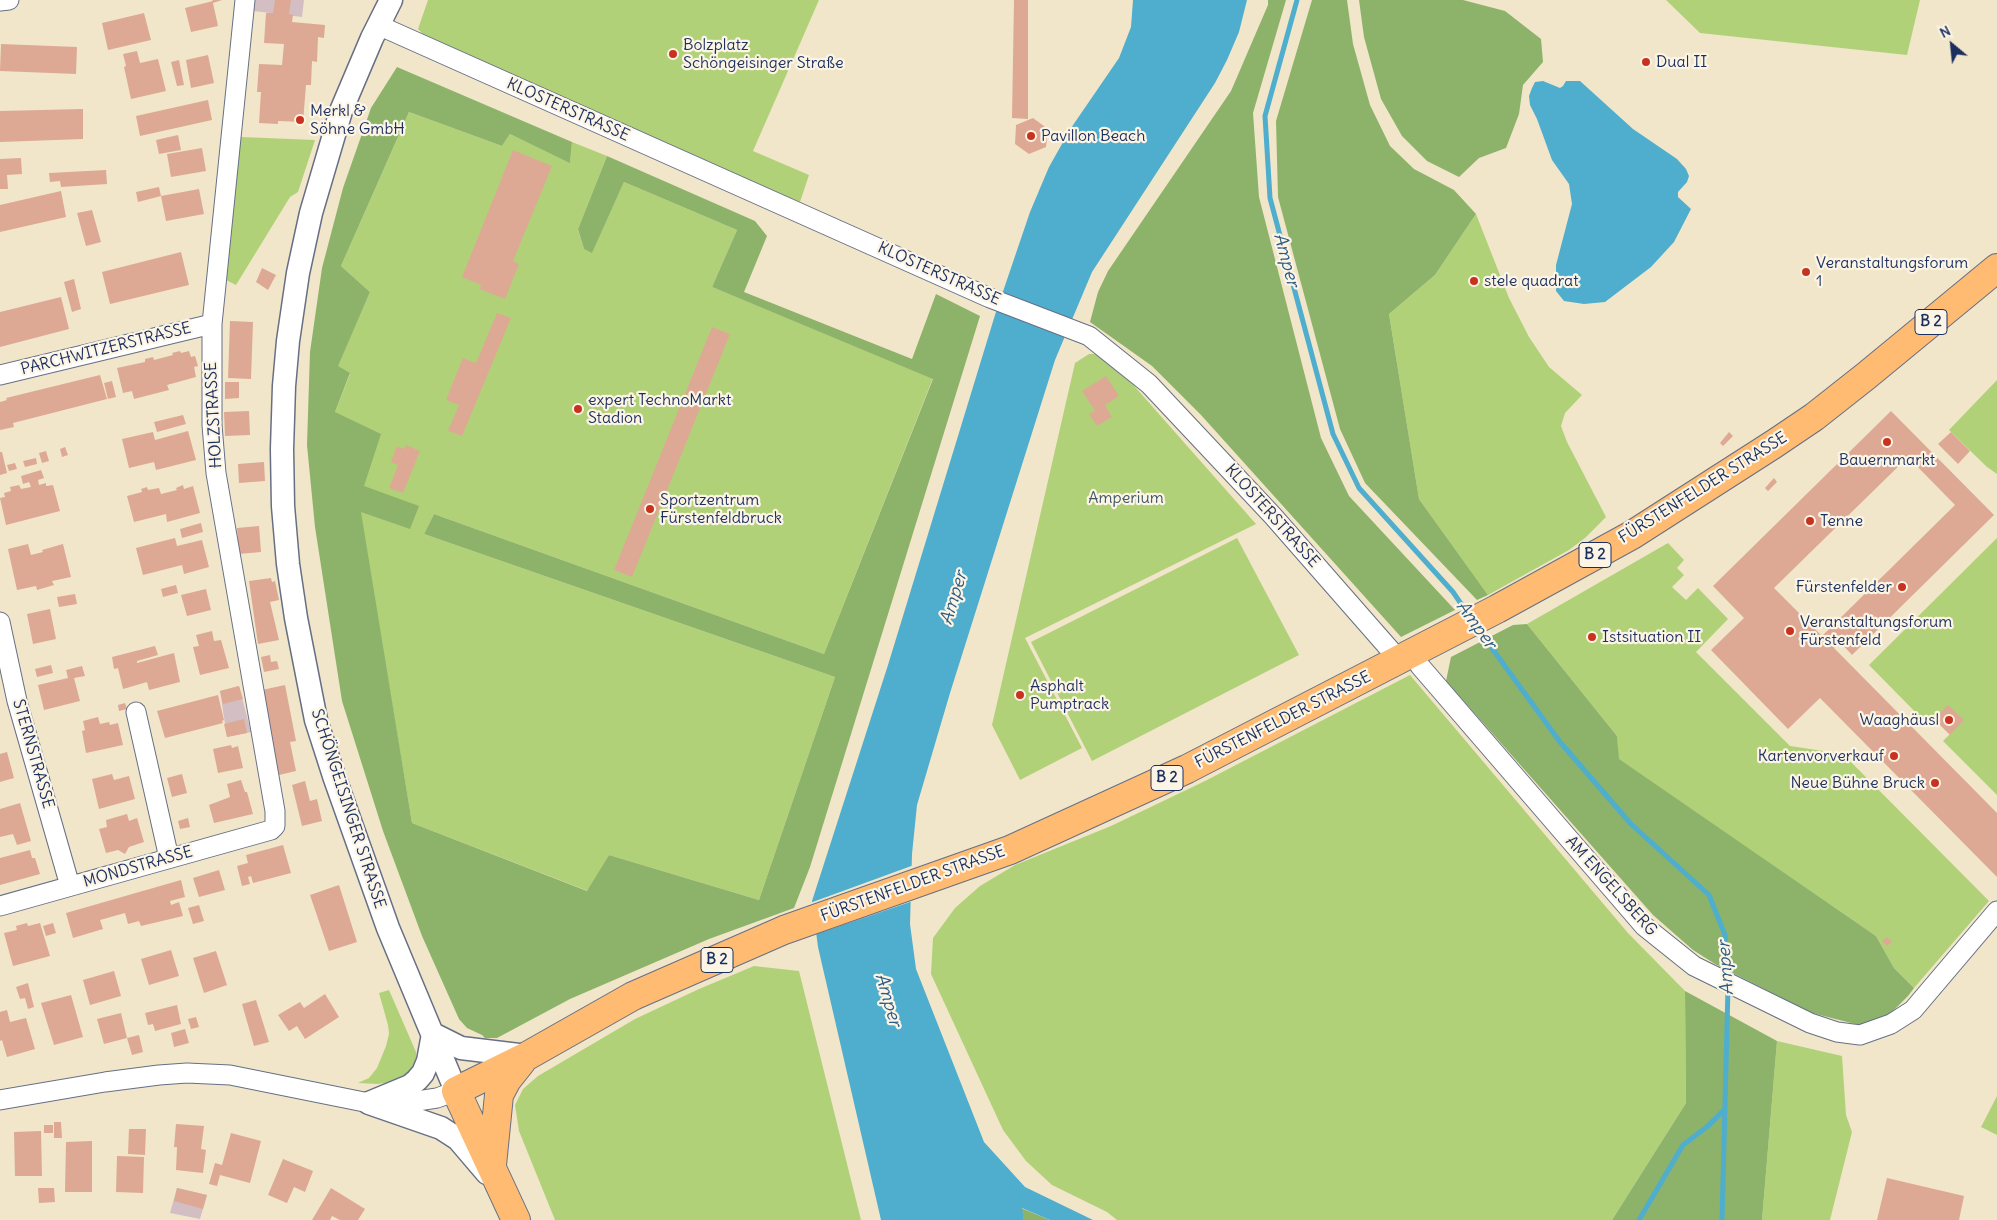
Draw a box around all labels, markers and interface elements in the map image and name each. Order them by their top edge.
north arrow [1927,20,1977,70]
text: N [1936,22,1953,42]
place label: Bolzplatz Schöngeisinger Straße [683,35,844,73]
marker: Bolzplatz Schöngeisinger Straße [667,48,679,60]
place label: Dual II [1656,52,1707,72]
marker: Dual II [1640,56,1652,68]
street label: KLOSTERSTRASSE [504,74,632,146]
place label: Merkl & Söhne GmbH [310,101,405,139]
marker: Merkl & Söhne GmbH [294,114,306,126]
place label: Pavillon Beach [1041,126,1145,146]
marker: Pavillon Beach [1025,130,1037,142]
water label: Amper [1268,231,1304,289]
street label: KLOSTERSTRASSE [875,238,1003,310]
place label: Veranstaltungsforum 1 [1816,253,1968,291]
marker: Veranstaltungsforum 1 [1800,266,1812,278]
place label: stele quadrat [1484,271,1579,291]
marker: stele quadrat [1468,275,1480,287]
road number: B 2 [1915,310,1947,334]
street label: PARCHWITZERSTRASSE [19,319,193,379]
street label: HOLZSTRASSE [202,361,226,469]
place label: expert TechnoMarkt Stadion [588,390,731,428]
marker: expert TechnoMarkt Stadion [572,403,584,415]
street label: FÜRSTENFELDER STRASSE [1615,428,1791,548]
marker: Bauernmarkt [1881,436,1893,448]
place label: Bauernmarkt [1839,450,1935,470]
street label: KLOSTERSTRASSE [1221,460,1323,572]
park label: Amperium [1088,488,1164,508]
place label: Sportzentrum Fürstenfeldbruck [660,490,782,528]
marker: Sportzentrum Fürstenfeldbruck [644,503,656,515]
place label: Tenne [1820,511,1863,531]
marker: Tenne [1804,515,1816,527]
road number: B 2 [1579,542,1611,568]
water label: Amper [936,569,972,627]
place label: Fürstenfelder [1796,577,1892,597]
marker: Fürstenfelder [1896,581,1908,593]
water label: Amper [1451,597,1501,653]
place label: Veranstaltungsforum Fürstenfeld [1800,612,1952,650]
marker: Veranstaltungsforum Fürstenfeld [1784,625,1796,637]
place label: Istsituation II [1602,627,1701,647]
marker: Istsituation II [1586,631,1598,643]
street label: FÜRSTENFELDER STRASSE [1192,667,1374,773]
place label: Asphalt Pumptrack [1030,676,1109,714]
marker: Asphalt Pumptrack [1014,689,1026,701]
street label: STERNSTRASSE [8,697,58,811]
street label: SCHÖNGEISINGER STRASSE [307,707,389,911]
place label: Waaghäusl [1859,710,1939,730]
marker: Waaghäusl [1943,714,1955,726]
place label: Kartenvorverkauf [1758,746,1884,766]
marker: Kartenvorverkauf [1888,750,1900,762]
road number: B 2 [1151,766,1183,790]
place label: Neue Bühne Bruck [1790,773,1925,793]
marker: Neue Bühne Bruck [1929,777,1941,789]
street label: AM ENGELSBERG [1561,832,1661,940]
street label: MONDSTRASSE [81,842,195,892]
street label: FÜRSTENFELDER STRASSE [818,842,1008,926]
water label: Amper [1713,940,1739,996]
road number: B 2 [701,948,733,972]
water label: Amper [870,971,906,1029]

